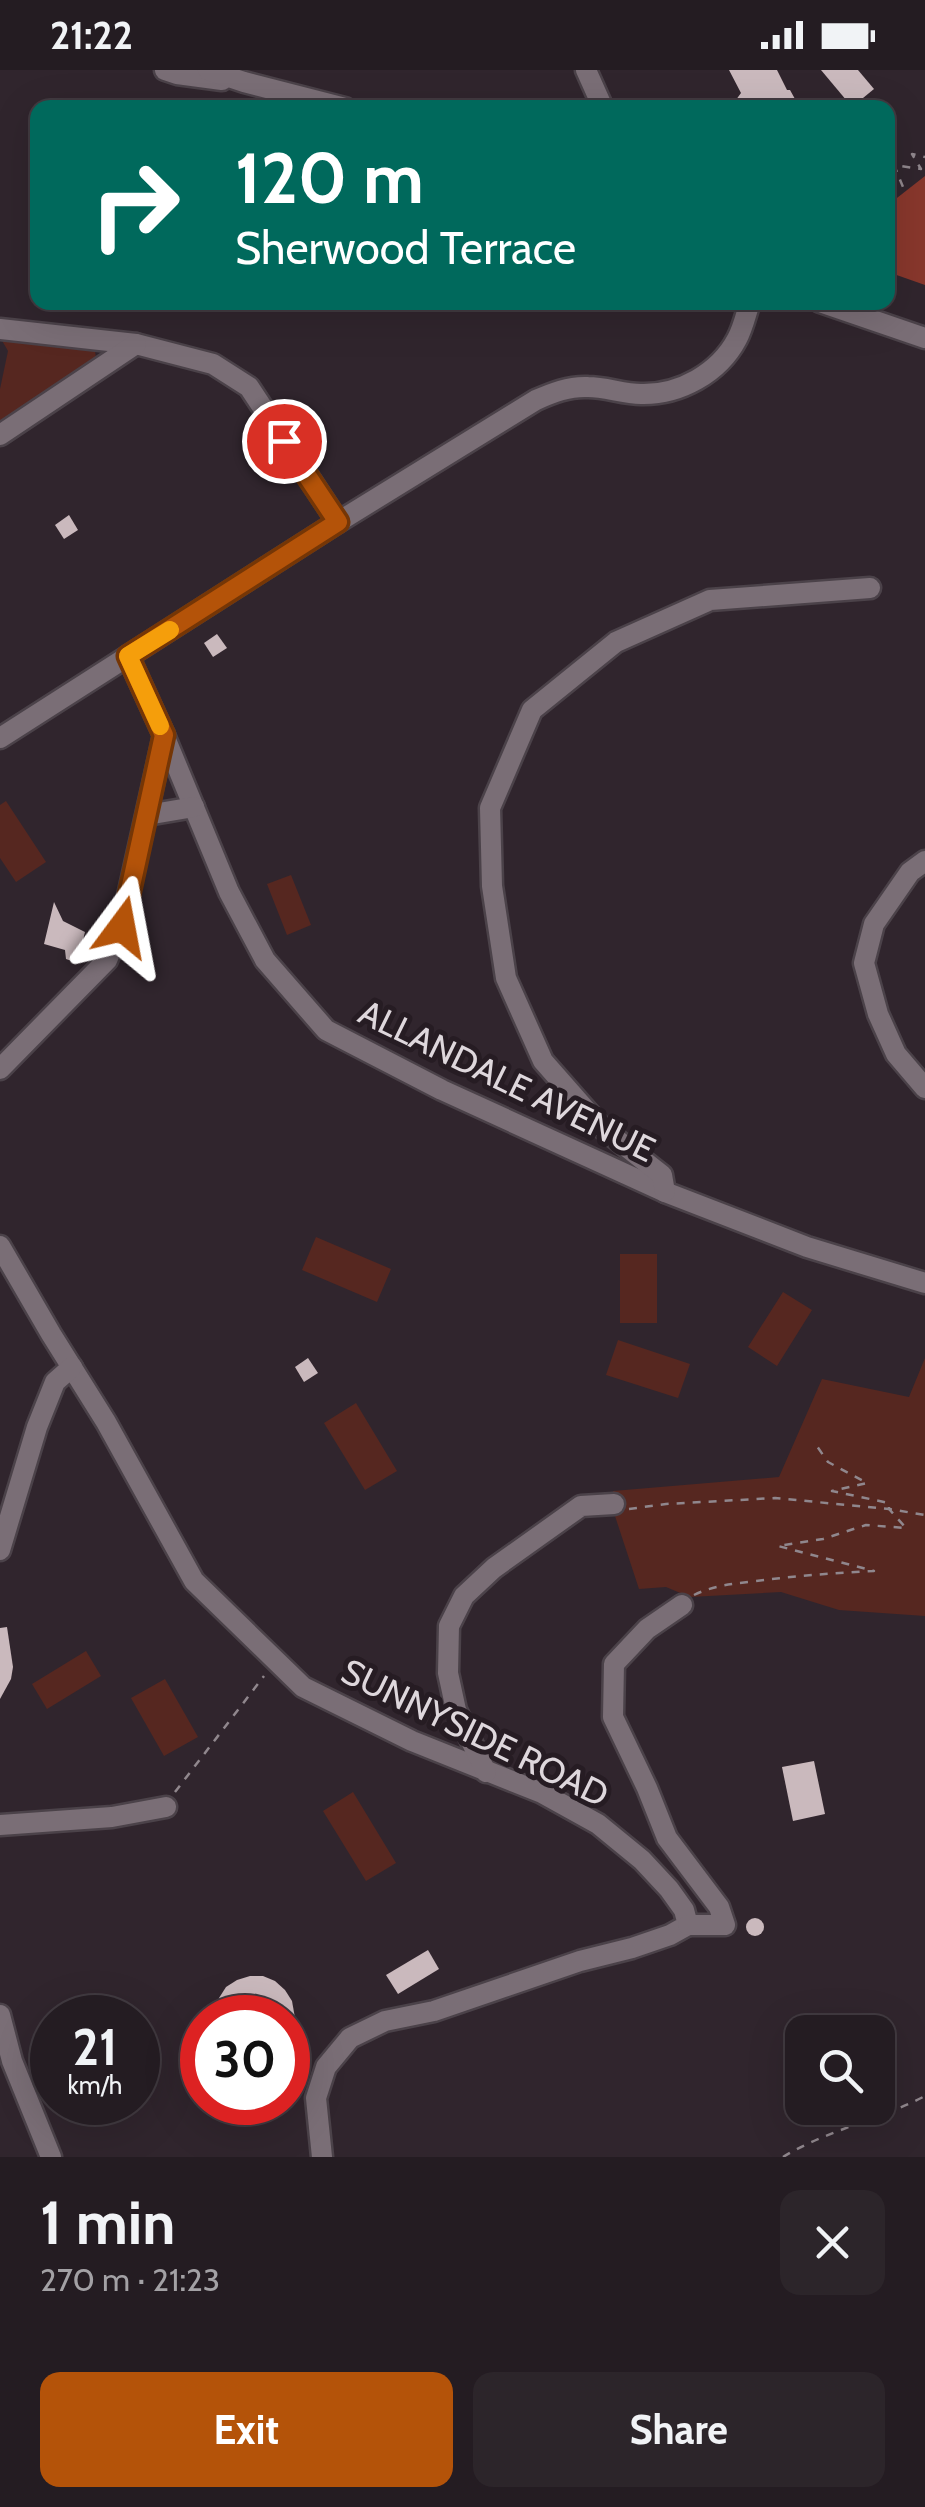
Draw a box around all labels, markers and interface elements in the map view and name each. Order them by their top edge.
text: 21:22 [50,12,133,59]
text: 120 m [235,135,424,221]
icon: right [70,140,200,270]
text: Sherwood Terrace [235,221,576,275]
pin [242,399,327,484]
icon: arrive [257,414,312,469]
position arrow [70,875,174,979]
street label: ALLANDALE AVENUE [352,990,662,1171]
street label: SUNNYSIDE ROAD [335,1649,616,1816]
speed limit sign: 30 [180,1995,310,2125]
map controls [785,2015,895,2125]
button: search [785,2015,895,2125]
text: 21 [73,2017,117,2078]
text: km/h [68,2070,122,2100]
text: 1 min [40,2186,175,2259]
button: close [780,2190,885,2295]
text: 270 m · 21:23 [40,2260,220,2299]
button: Exit [40,2372,453,2487]
button: Share [473,2372,885,2487]

